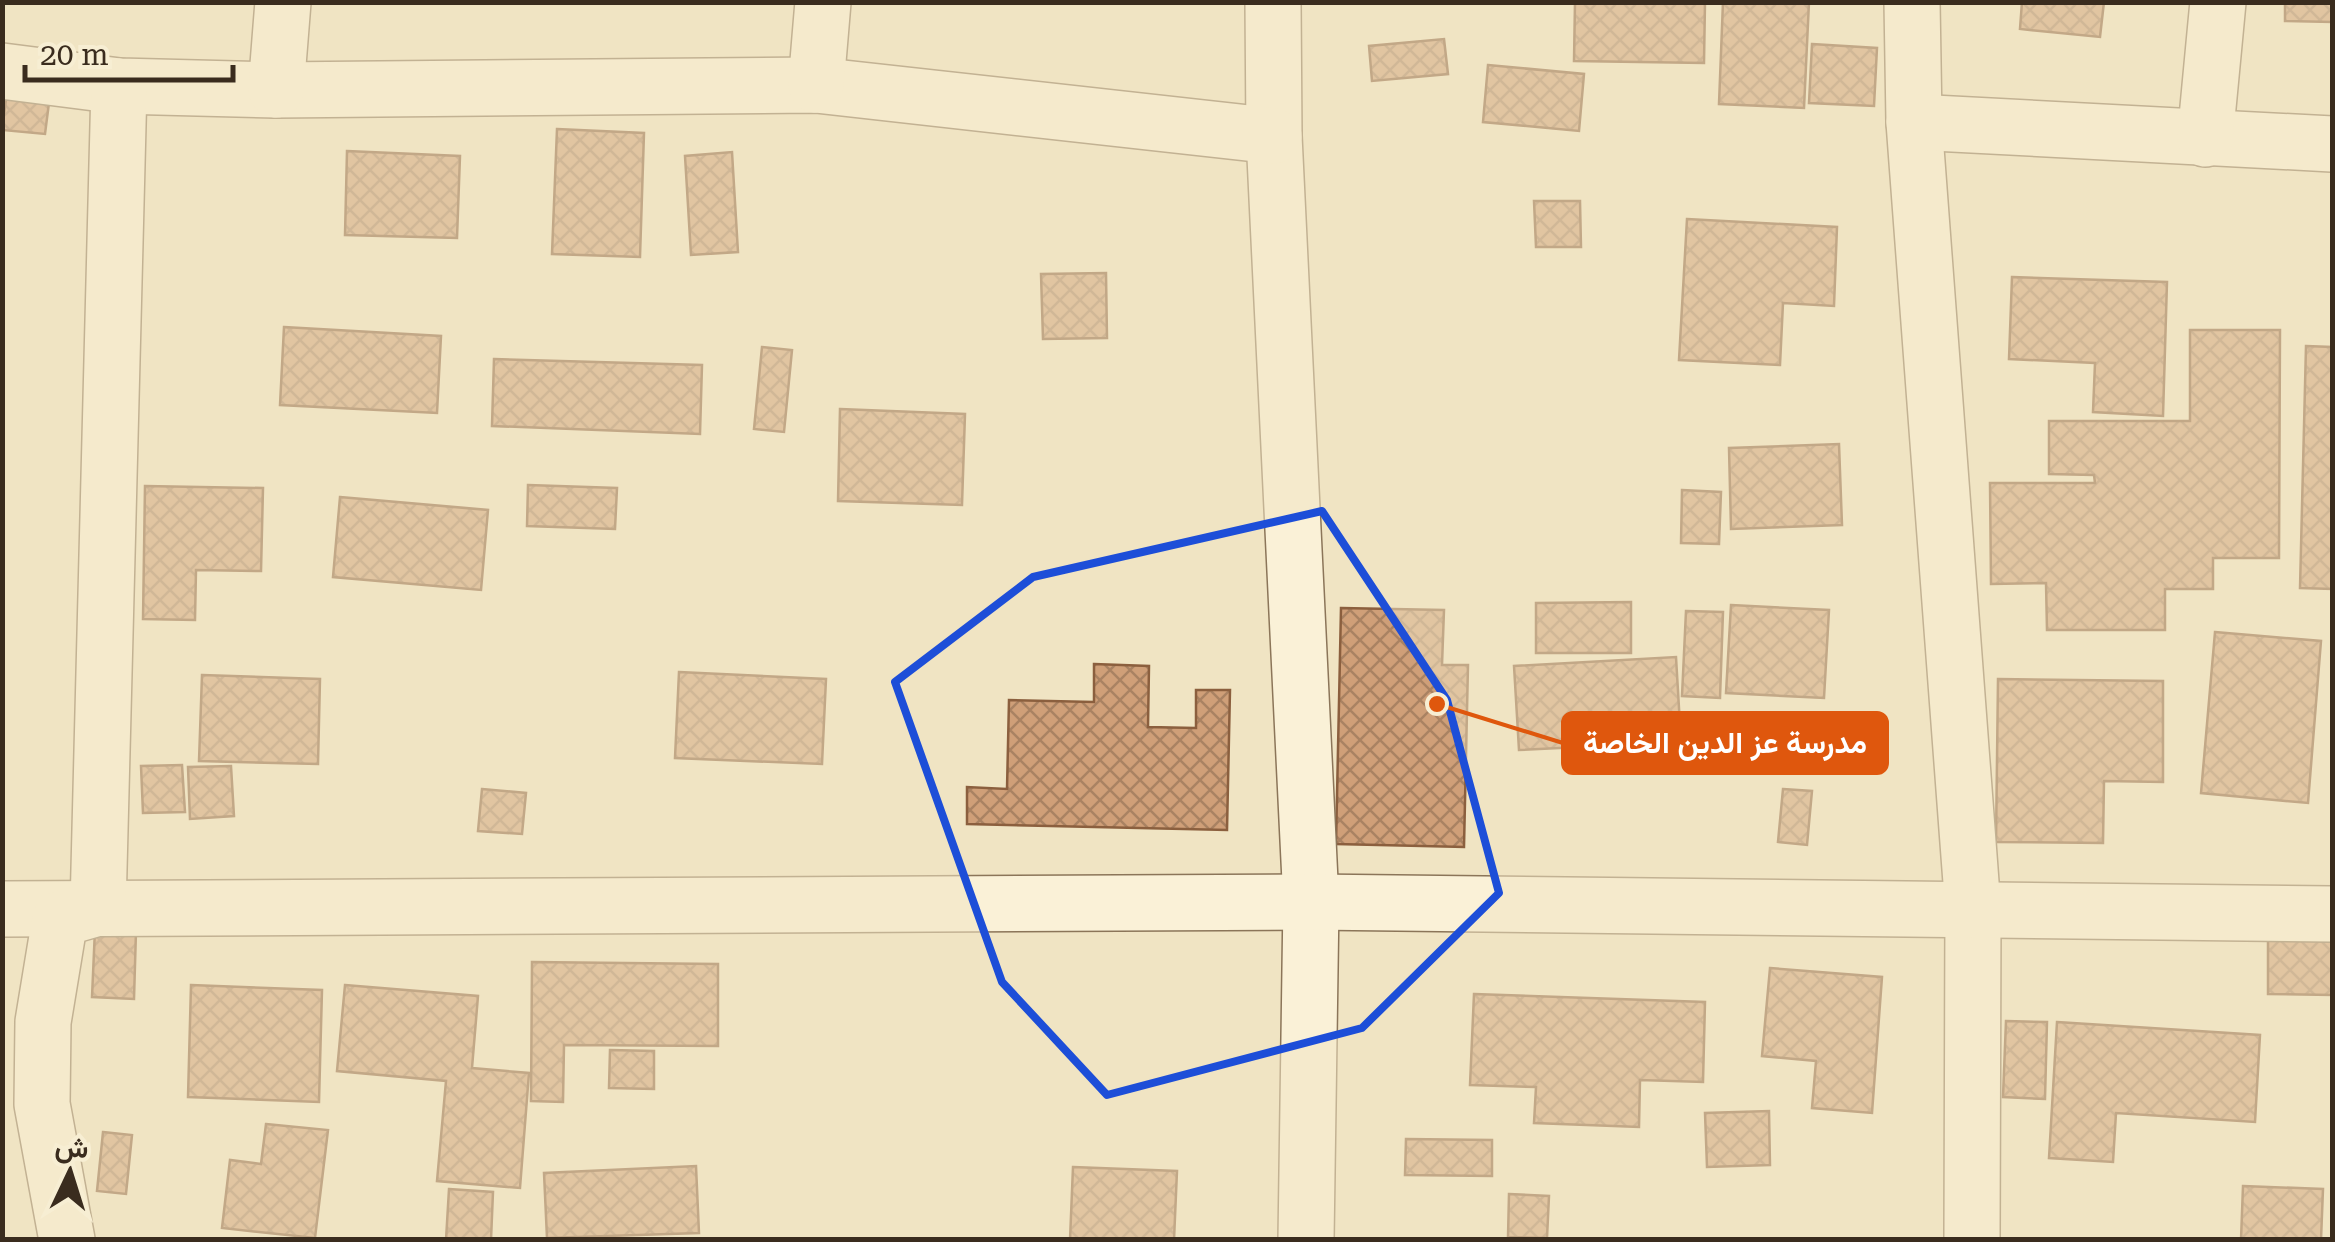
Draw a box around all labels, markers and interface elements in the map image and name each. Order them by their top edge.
scale bar [25,20,232,82]
text: 20 m [40,37,109,72]
callout: مدرسة عز الدين الخاصة [1563,713,1887,773]
text: مدرسة عز الدين الخاصة [1583,725,1867,761]
north arrow [20,1122,120,1222]
text: ش [54,1130,90,1165]

